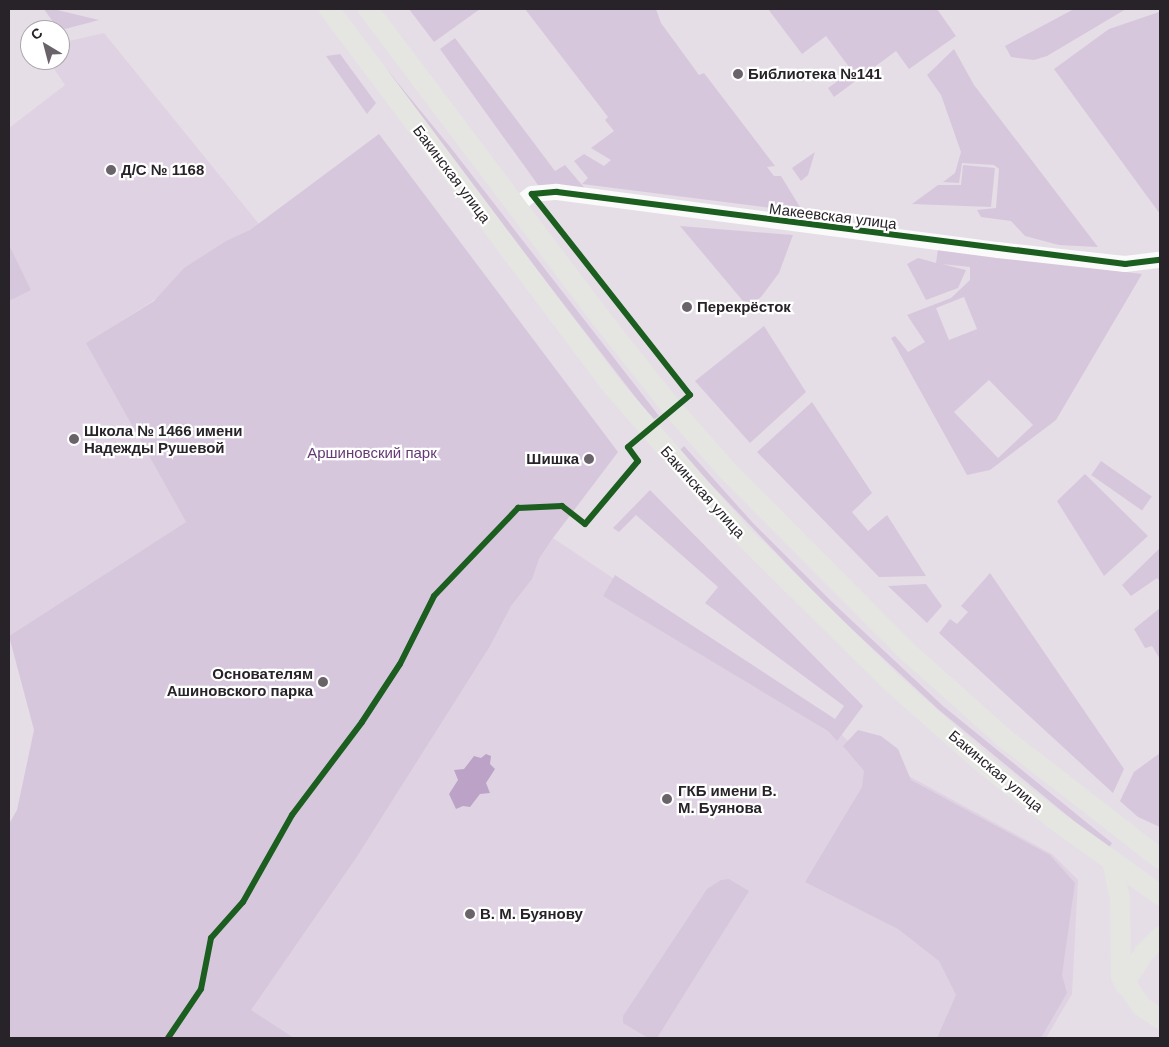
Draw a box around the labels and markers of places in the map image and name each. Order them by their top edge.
place label: Библиотека №141 [748,65,882,83]
marker: Библиотека №141 [732,68,744,80]
place label: Д/C № 1168 [121,161,204,179]
marker: Д/C № 1168 [105,164,117,176]
place label: Перекрёсток [697,298,791,316]
marker: Перекрёсток [681,301,693,313]
place label: Школа № 1466 имени Надежды Рушевой [84,421,243,456]
marker: Школа № 1466 имени Надежды Рушевой [68,433,80,445]
place label: Шишка [526,450,579,468]
marker: Шишка [583,453,595,465]
place label: Основателям Ашиновского парка [167,664,313,699]
marker: Основателям Ашиновского парка [317,676,329,688]
place label: ГКБ имени В. М. Буянова [678,781,777,816]
marker: ГКБ имени В. М. Буянова [660,792,674,806]
place label: В. М. Буянову [480,905,583,923]
marker: В. М. Буянову [464,908,476,920]

